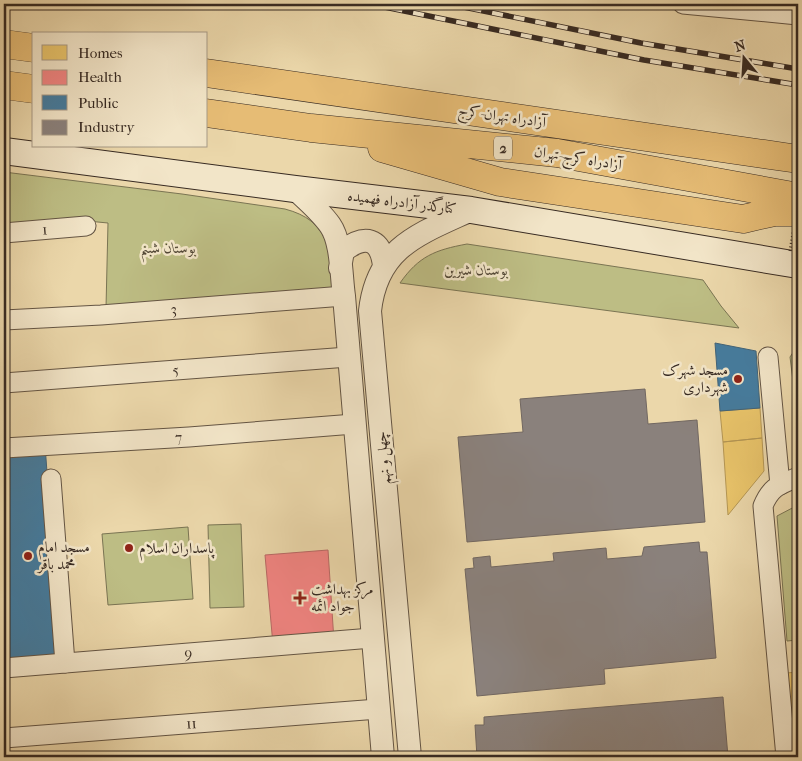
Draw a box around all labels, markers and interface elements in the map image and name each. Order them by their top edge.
legend [32,32,208,148]
north arrow [720,32,770,82]
text: N [732,36,748,56]
text: Homes [78,44,123,62]
text: Health [78,68,122,86]
text: Public [78,94,119,112]
street label: آزادراه تهران-کرج [456,101,549,135]
text: Industry [78,118,135,136]
road number: 2 [494,136,512,160]
street label: آزادراه کرج-تهران [532,142,625,178]
street label: کنارگذر آزادراه فهمیده [346,184,458,218]
street label: 1 [41,220,48,239]
park label: بوستان شبنم [140,239,196,263]
park label: بوستان شیرین [444,261,508,279]
street label: 3 [170,300,177,319]
street label: 5 [172,361,179,379]
place label: مسجد شهرک شهرداری [662,361,728,397]
marker: مسجد شهرک شهرداری [732,373,744,385]
street label: 7 [175,428,183,447]
street label: چهل و نهم [372,430,399,485]
place label: مسجد امام محمد باقر [36,538,90,574]
place label: پاسداران اسلام [139,539,215,561]
marker: پاسداران اسلام [123,542,135,554]
marker: مسجد امام محمد باقر [22,550,34,562]
place label: مرکز بهداشت جواد ائمه [311,580,373,615]
marker: مرکز بهداشت جواد ائمه [293,591,307,605]
street label: 9 [184,644,193,662]
street label: 11 [185,714,197,733]

